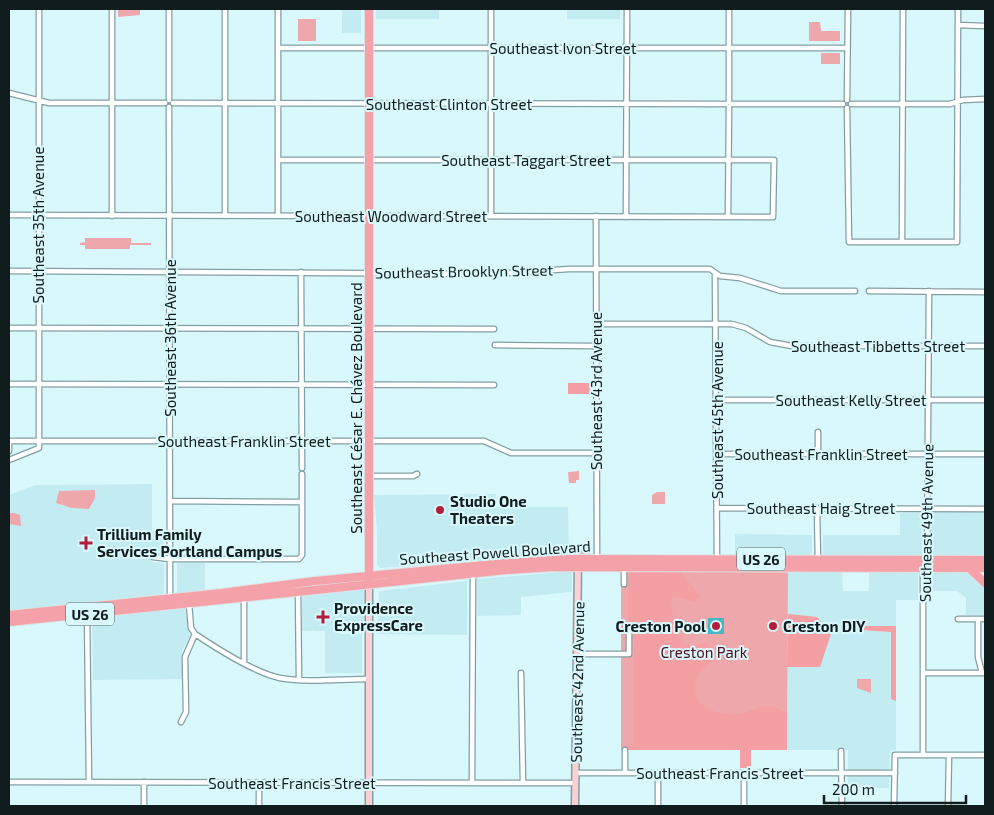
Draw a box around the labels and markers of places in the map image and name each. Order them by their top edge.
place label: Studio One Theaters [450,492,527,527]
marker: Studio One Theaters [434,504,446,516]
place label: Trillium Family Services Portland Campus [97,525,282,560]
marker: Trillium Family Services Portland Campus [79,536,93,550]
place label: Providence ExpressCare [334,599,423,634]
marker: Providence ExpressCare [316,610,330,624]
place label: Creston Pool [615,617,706,635]
place label: Creston DIY [783,617,866,635]
marker: Creston Pool [710,620,722,632]
marker: Creston DIY [767,620,779,632]

